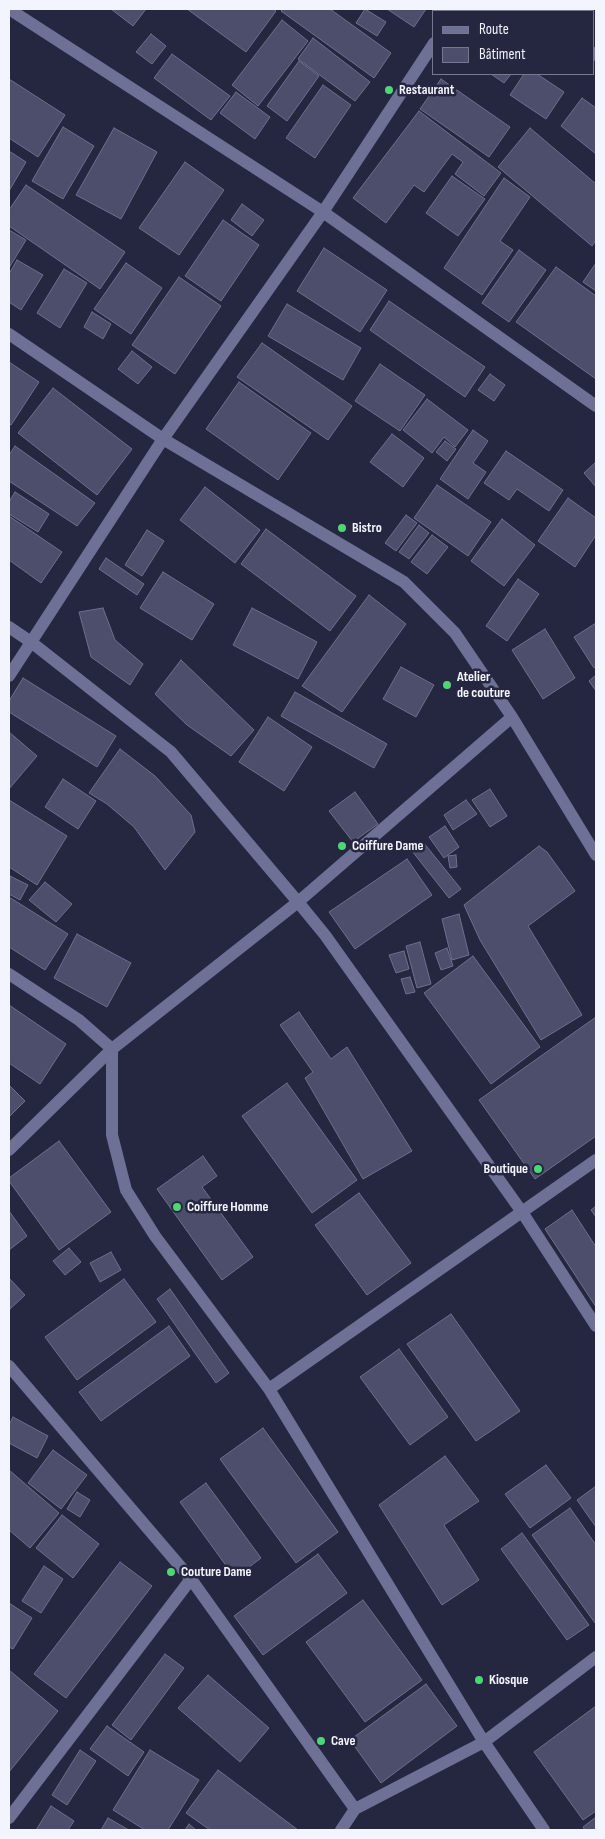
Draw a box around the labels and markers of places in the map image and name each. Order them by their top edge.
place label: Restaurant [399,82,454,98]
marker: Restaurant [383,84,395,96]
place label: Bistro [352,520,382,536]
marker: Bistro [336,522,348,534]
place label: Atelier de couture [457,669,510,702]
marker: Atelier de couture [441,679,453,691]
place label: Coiffure Dame [352,838,423,854]
marker: Coiffure Dame [336,840,348,852]
place label: Boutique [483,1161,528,1177]
marker: Boutique [532,1163,544,1175]
place label: Coiffure Homme [187,1199,268,1215]
marker: Coiffure Homme [171,1201,183,1213]
place label: Couture Dame [181,1564,252,1580]
marker: Couture Dame [165,1566,177,1578]
place label: Kiosque [489,1672,528,1688]
marker: Kiosque [473,1674,485,1686]
place label: Cave [331,1733,355,1749]
marker: Cave [315,1735,327,1747]

